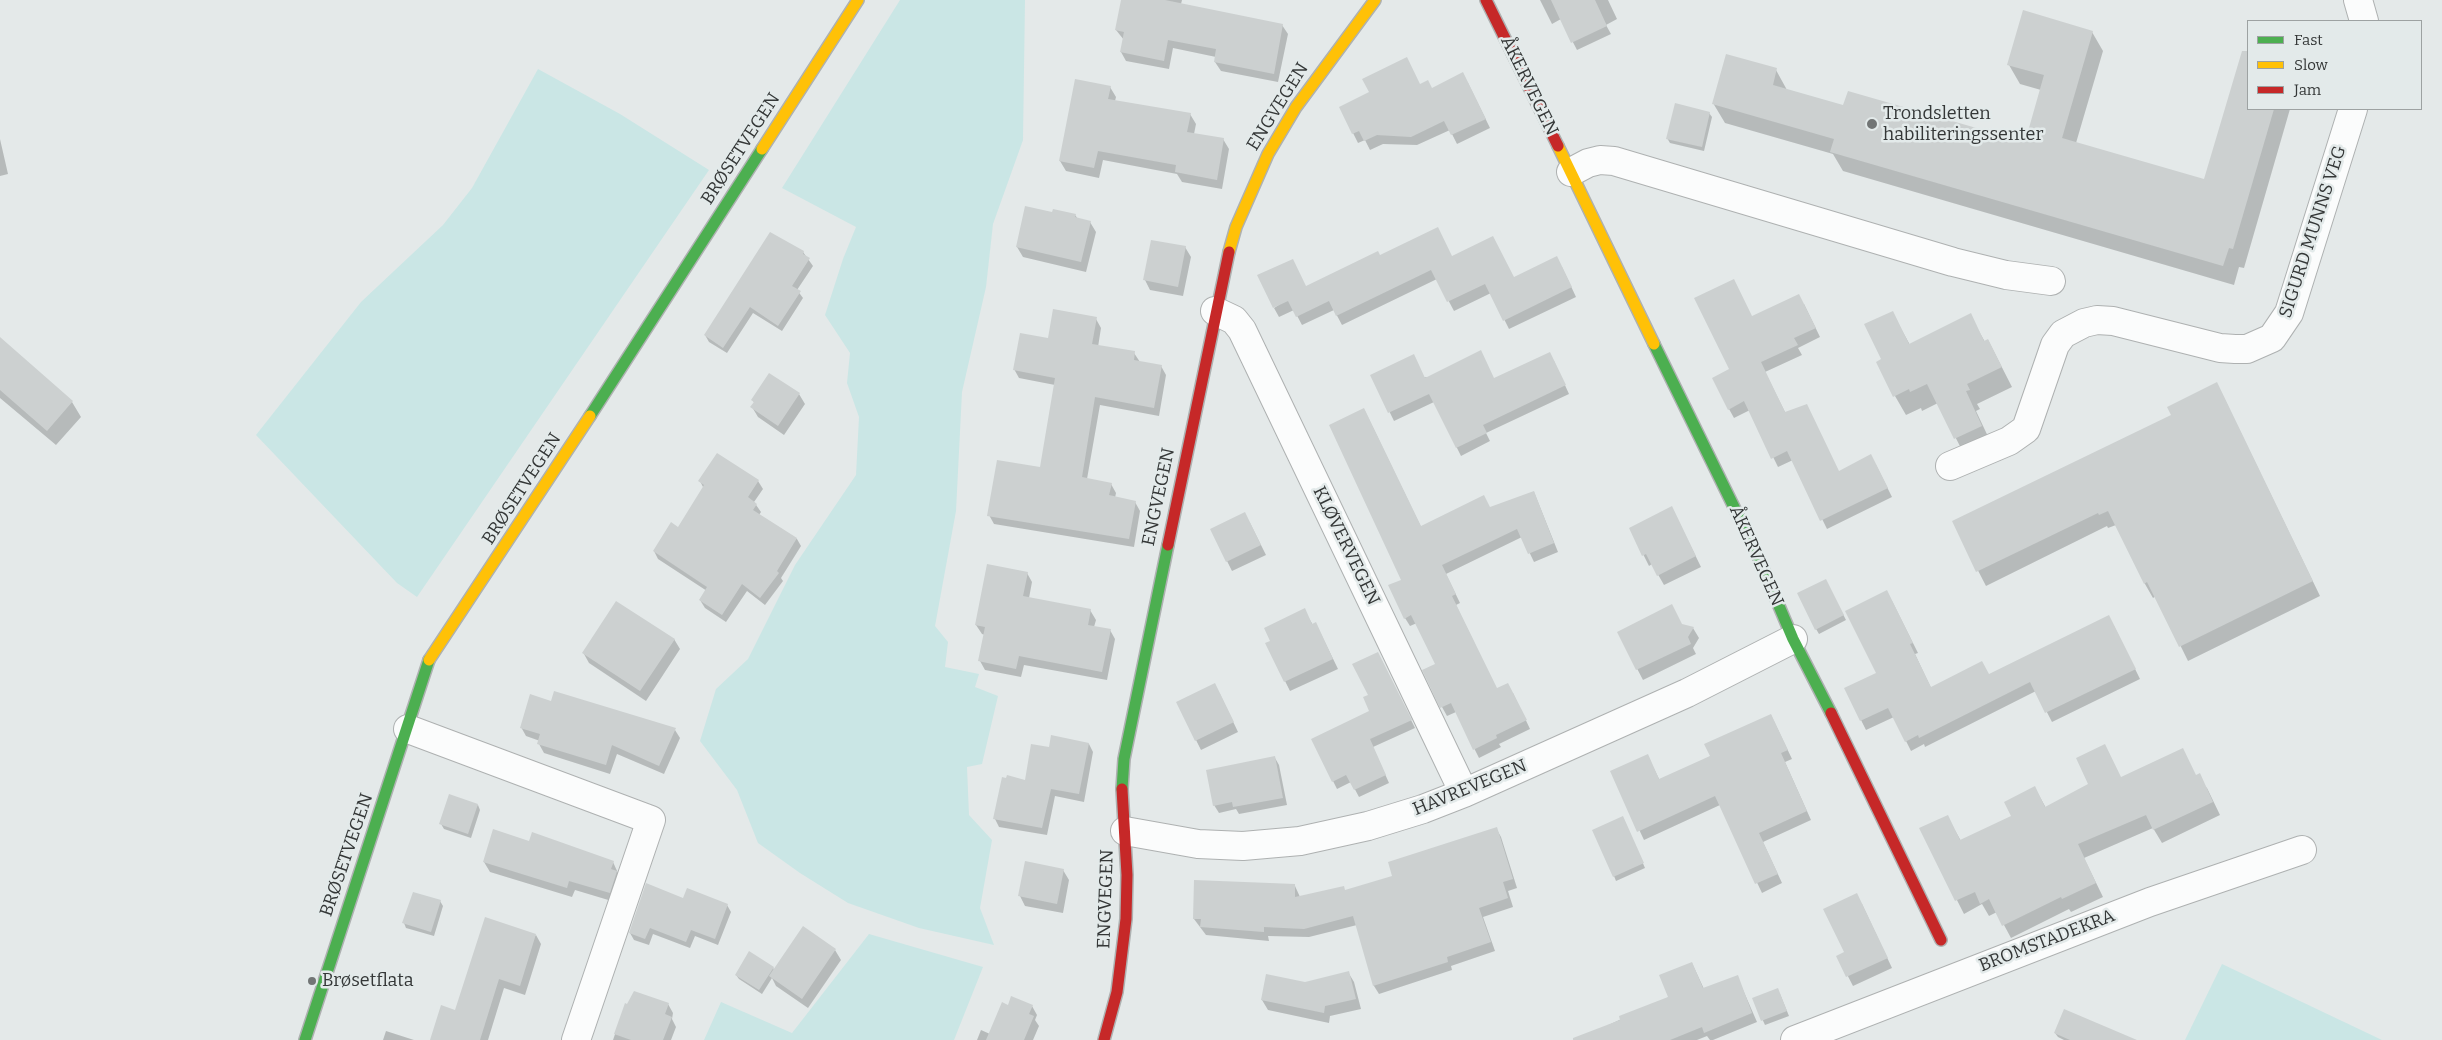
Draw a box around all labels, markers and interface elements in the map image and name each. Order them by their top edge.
legend [2247,20,2422,110]
text: Fast [2294,31,2323,49]
street label: ÅKERVEGEN [1496,33,1562,139]
text: Slow [2294,56,2328,74]
street label: ENGVEGEN [1242,59,1314,155]
text: Jam [2294,81,2321,99]
street label: BRØSETVEGEN [697,89,785,209]
place label: Trondsletten habiliteringssenter [1883,103,2043,146]
marker: Trondsletten habiliteringssenter [1865,117,1879,131]
street label: SIGURD MUNNS VEG [2275,143,2351,321]
street label: BRØSETVEGEN [478,429,566,549]
street label: ENGVEGEN [1138,446,1180,548]
street label: KLØVERVEGEN [1308,483,1384,609]
street label: ÅKERVEGEN [1724,502,1788,610]
street label: HAVREVEGEN [1410,755,1530,821]
street label: BRØSETVEGEN [316,791,378,919]
street label: ENGVEGEN [1093,849,1119,949]
street label: BROMSTADEKRA [1976,905,2118,977]
place label: Brøsetflata [322,970,414,992]
marker: Brøsetflata [306,975,318,987]

